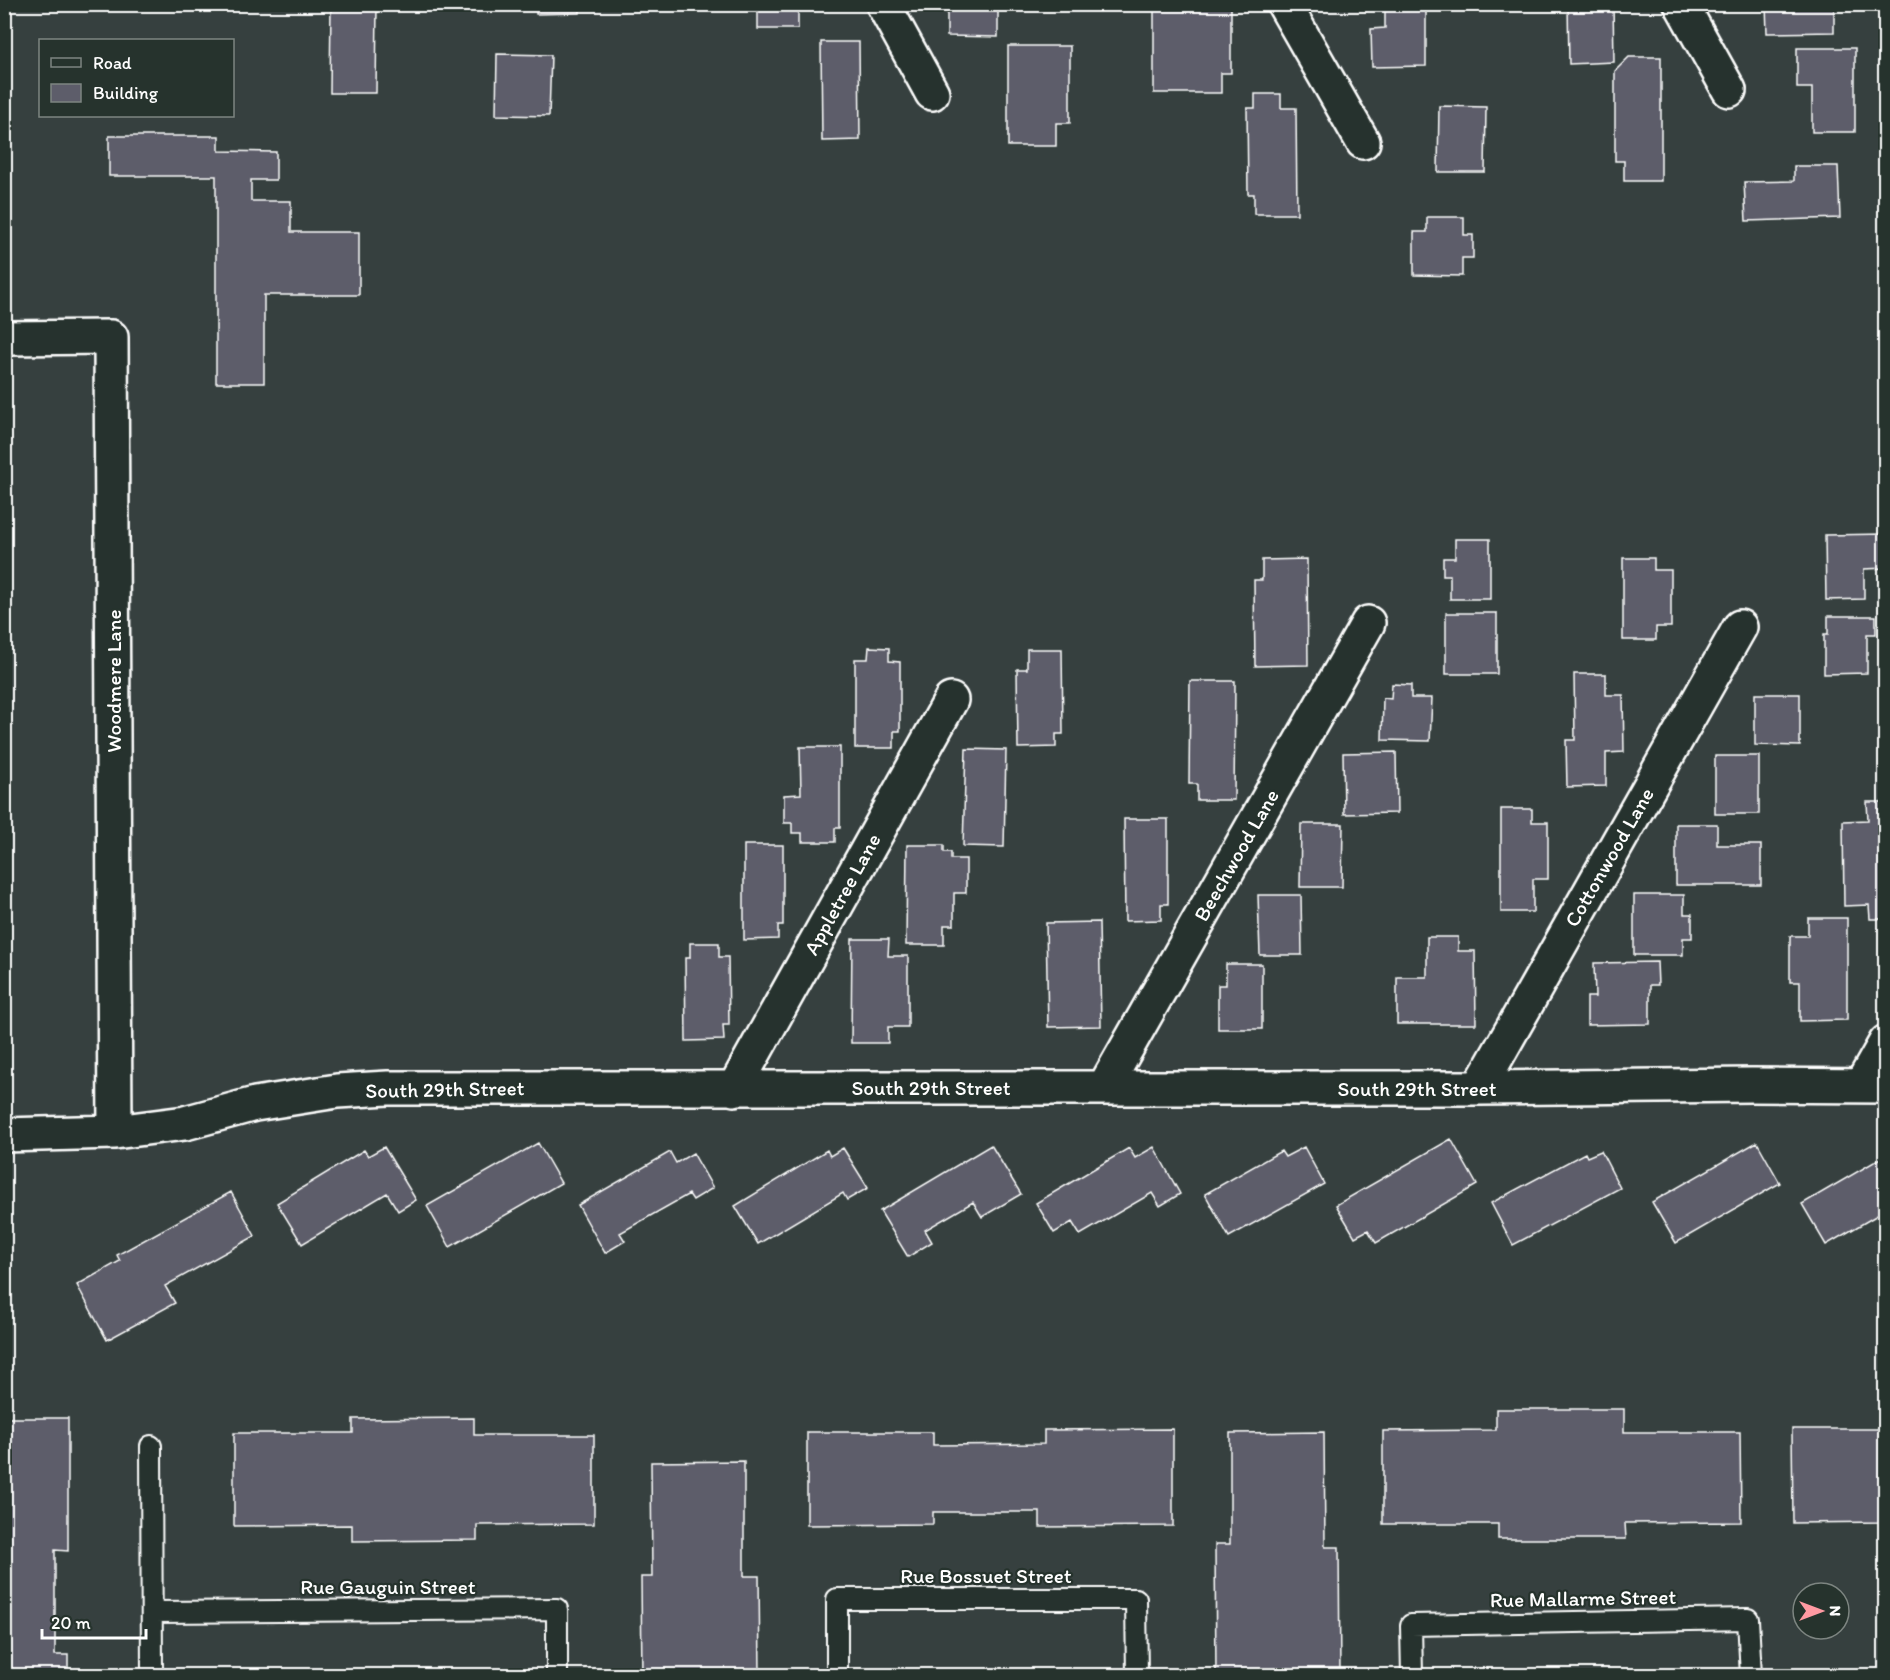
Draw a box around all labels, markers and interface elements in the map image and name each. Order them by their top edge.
legend [39,39,234,117]
text: Road [93,52,132,74]
text: Building [93,82,159,104]
street label: Woodmere Lane [101,609,126,753]
street label: Cottonwood Lane [1559,783,1659,931]
street label: Beechwood Lane [1188,784,1284,926]
street label: Appletree Lane [798,829,886,959]
street label: South 29th Street [365,1075,525,1103]
street label: South 29th Street [851,1075,1011,1100]
street label: South 29th Street [1337,1076,1497,1101]
street label: Rue Bossuet Street [900,1563,1072,1588]
street label: Rue Gauguin Street [300,1574,476,1599]
north arrow [1791,1581,1851,1641]
street label: Rue Mallarme Street [1490,1584,1677,1612]
scale bar [42,1602,146,1640]
text: N [1826,1606,1845,1616]
text: 20 m [51,1612,91,1634]

